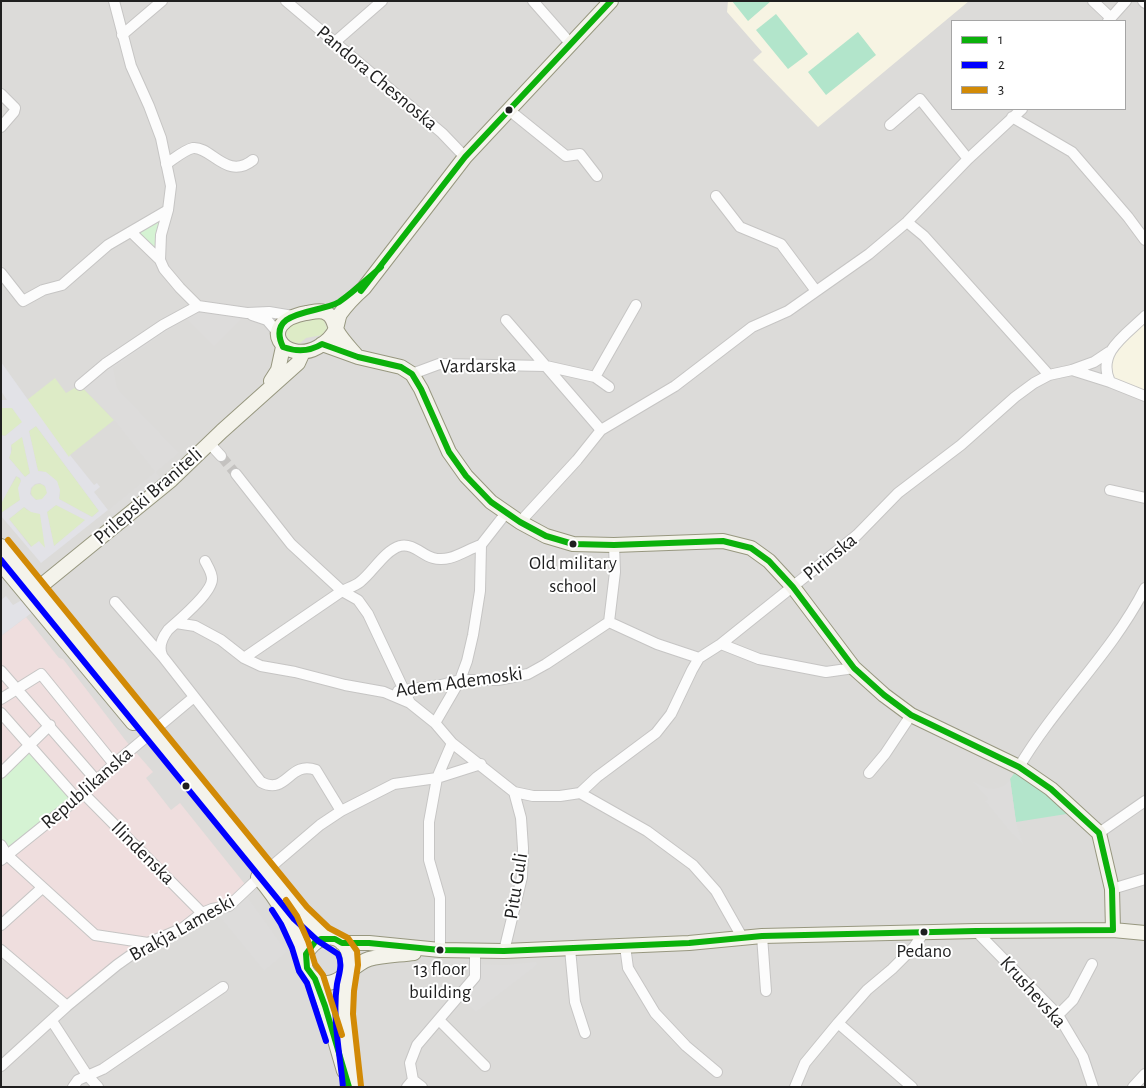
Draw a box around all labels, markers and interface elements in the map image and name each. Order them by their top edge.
street label: Pandora Chesnoska [311,20,443,136]
legend [951,20,1126,110]
text: 1 [998,32,1003,47]
text: 2 [998,57,1005,72]
text: 3 [998,82,1004,97]
unlabelled marker [504,105,514,115]
street label: Vardarska [439,353,517,379]
street label: Prilepski Braniteli [89,442,207,550]
street label: Pirinska [798,528,862,586]
marker: Old military school [568,539,578,549]
place label: Old military school [529,552,617,596]
street label: Adem Ademoski [394,661,524,703]
street label: Republikanska [36,742,138,834]
unlabelled marker [181,781,191,791]
street label: Ilindenska [106,816,180,890]
street label: Pitu Guli [499,851,533,921]
street label: Brakja Lameski [125,889,239,967]
marker: Pedano [919,927,929,937]
place label: Pedano [896,940,952,962]
marker: 13 floor building [435,945,445,955]
street label: Krushevska [995,951,1071,1033]
place label: 13 floor building [409,958,471,1002]

